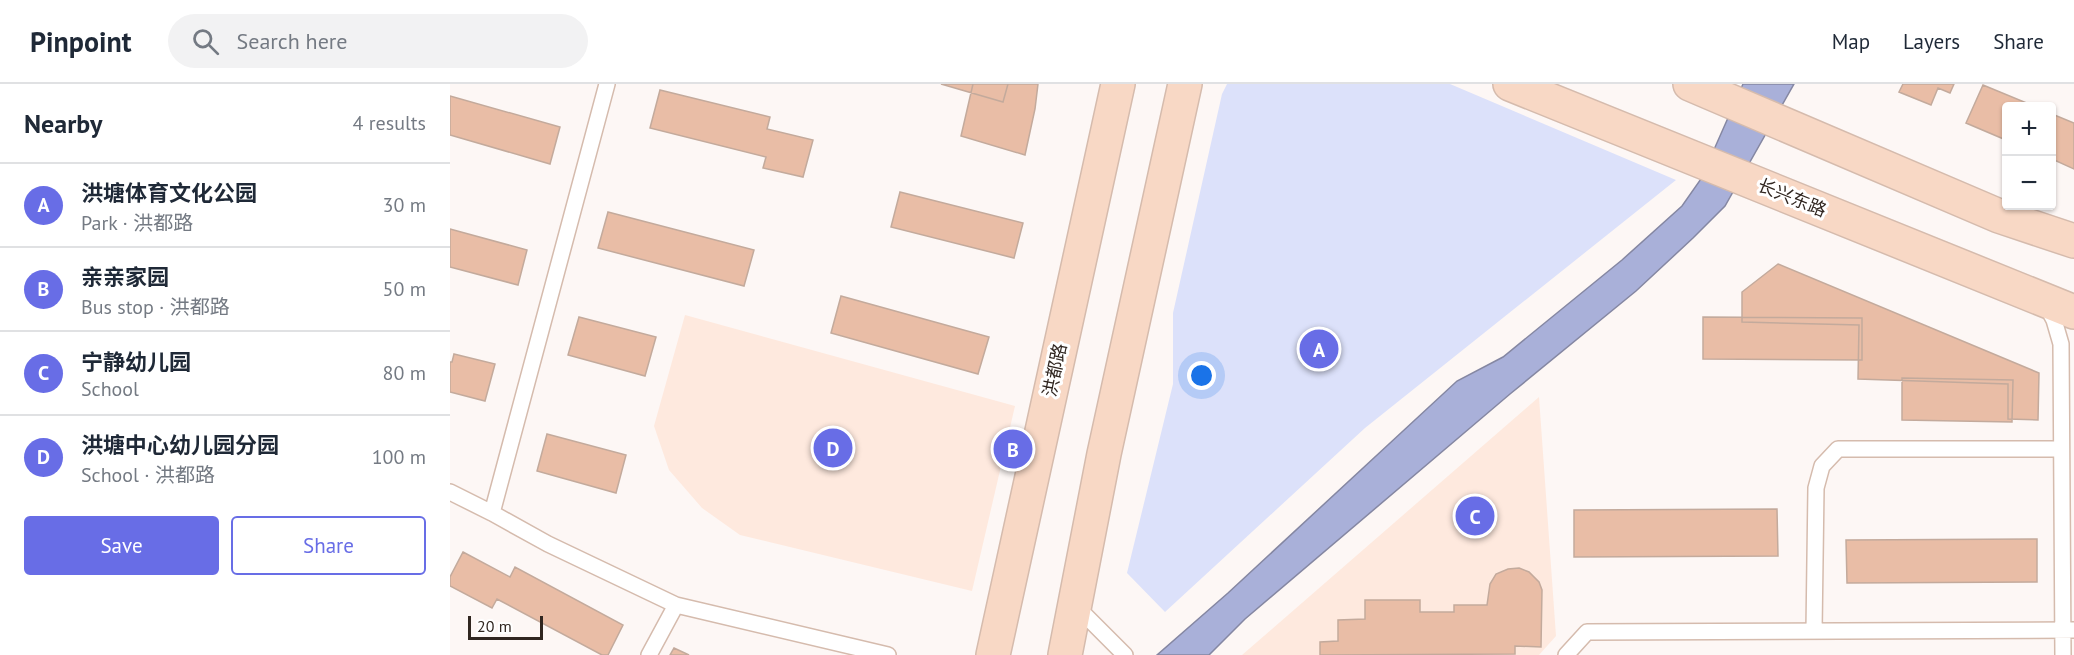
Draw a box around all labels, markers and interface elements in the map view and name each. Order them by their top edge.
search box [168,14,588,68]
text: Pinpoint [30,23,132,60]
icon: search [189,25,222,58]
text: Search here [237,27,347,55]
text: Map [1832,28,1870,55]
text: Layers [1903,28,1960,55]
text: Share [1993,28,2044,55]
map controls [2002,102,2056,210]
button: + [2002,102,2056,156]
text: Nearby [24,107,102,140]
text: 4 results [353,110,426,136]
button: − [2002,156,2056,210]
street label: 长兴东路 [1755,173,1830,222]
text: 洪塘体育文化公园 [81,179,257,207]
text: A [37,192,50,218]
text: 30 m [383,192,426,218]
text: Park · 洪都路 [81,210,193,236]
text: 亲亲家园 [81,263,169,291]
text: B [38,276,49,302]
text: 50 m [383,276,426,302]
text: Bus stop · 洪都路 [81,294,230,320]
pin: A [1300,326,1338,372]
street label: 洪都路 [1038,341,1071,399]
text: 宁静幼儿园 [81,348,191,376]
text: C [38,360,49,386]
text: 80 m [383,360,426,386]
your location [1187,361,1216,390]
text: School [81,376,139,402]
pin: D [814,426,853,470]
pin: B [994,426,1032,472]
text: 洪塘中心幼儿园分园 [81,431,279,459]
text: D [37,444,50,470]
text: 100 m [372,444,426,470]
text: School · 洪都路 [81,462,215,488]
pin: C [1456,494,1494,538]
button: Save [24,516,219,575]
button: Share [231,516,426,575]
scale bar [468,613,543,640]
text: 20 m [477,616,512,636]

